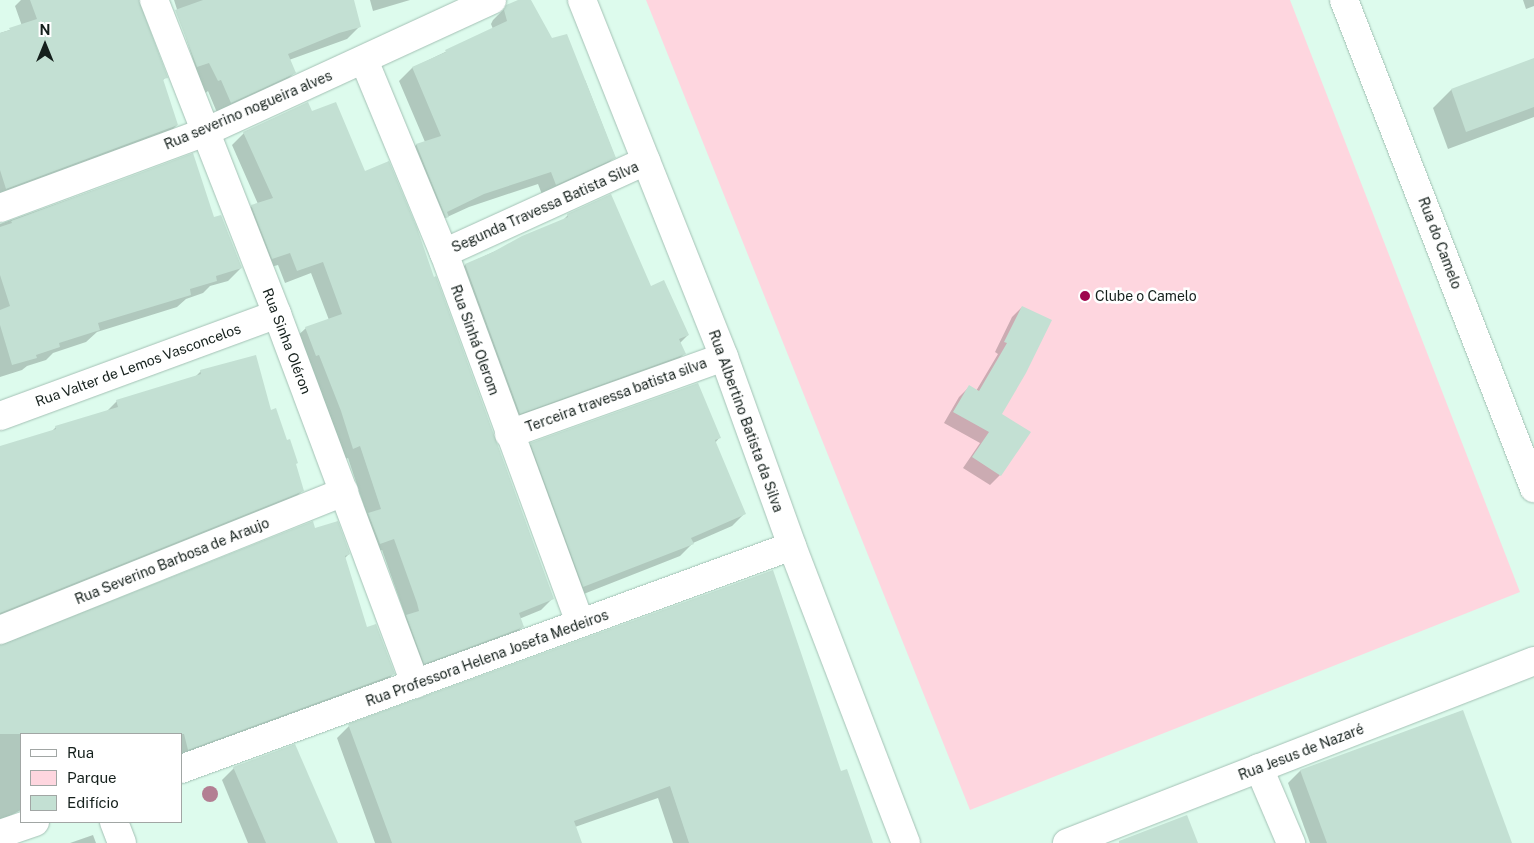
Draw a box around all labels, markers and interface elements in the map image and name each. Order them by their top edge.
north arrow [20,20,70,70]
text: N [40,22,50,38]
street label: Rua severino nogueira alves [162,67,334,153]
street label: Segunda Travessa Batista Silva [449,158,641,256]
street label: Rua do Camelo [1415,195,1465,291]
street label: Rua Sinhá Olerom [447,283,503,397]
street label: Rua Sinha Oléron [259,286,315,396]
place label: Clube o Camelo [1095,288,1197,304]
marker: Clube o Camelo [1079,290,1091,302]
street label: Rua Valter de Lemos Vasconcelos [33,320,243,410]
street label: Rua Albertino Batista da Silva [705,327,787,515]
street label: Terceira travessa batista silva [523,354,709,436]
street label: Rua Severino Barbosa de Araujo [72,514,272,608]
street label: Rua Professora Helena Josefa Medeiros [363,606,611,710]
street label: Rua Jesus de Nazaré [1236,720,1366,784]
legend [20,733,182,823]
text: Rua [67,744,94,761]
text: Parque [67,769,117,786]
text: Edifício [67,794,119,811]

